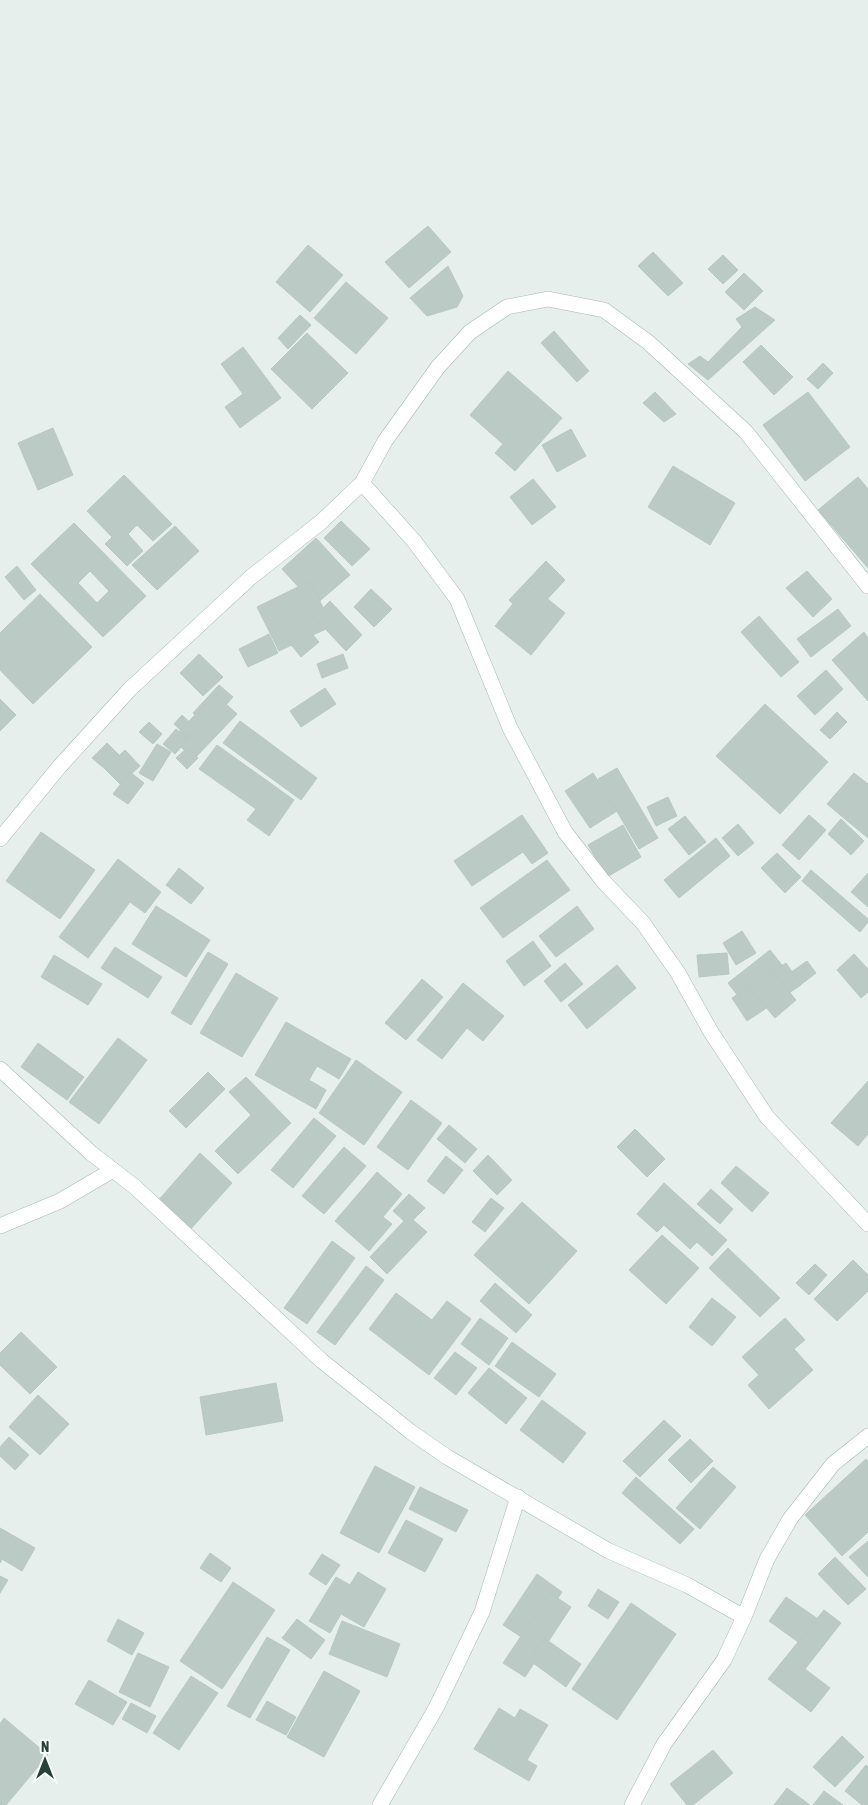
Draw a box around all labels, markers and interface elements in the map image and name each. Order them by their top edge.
north arrow [20,1735,70,1785]
text: N [41,1739,49,1755]

